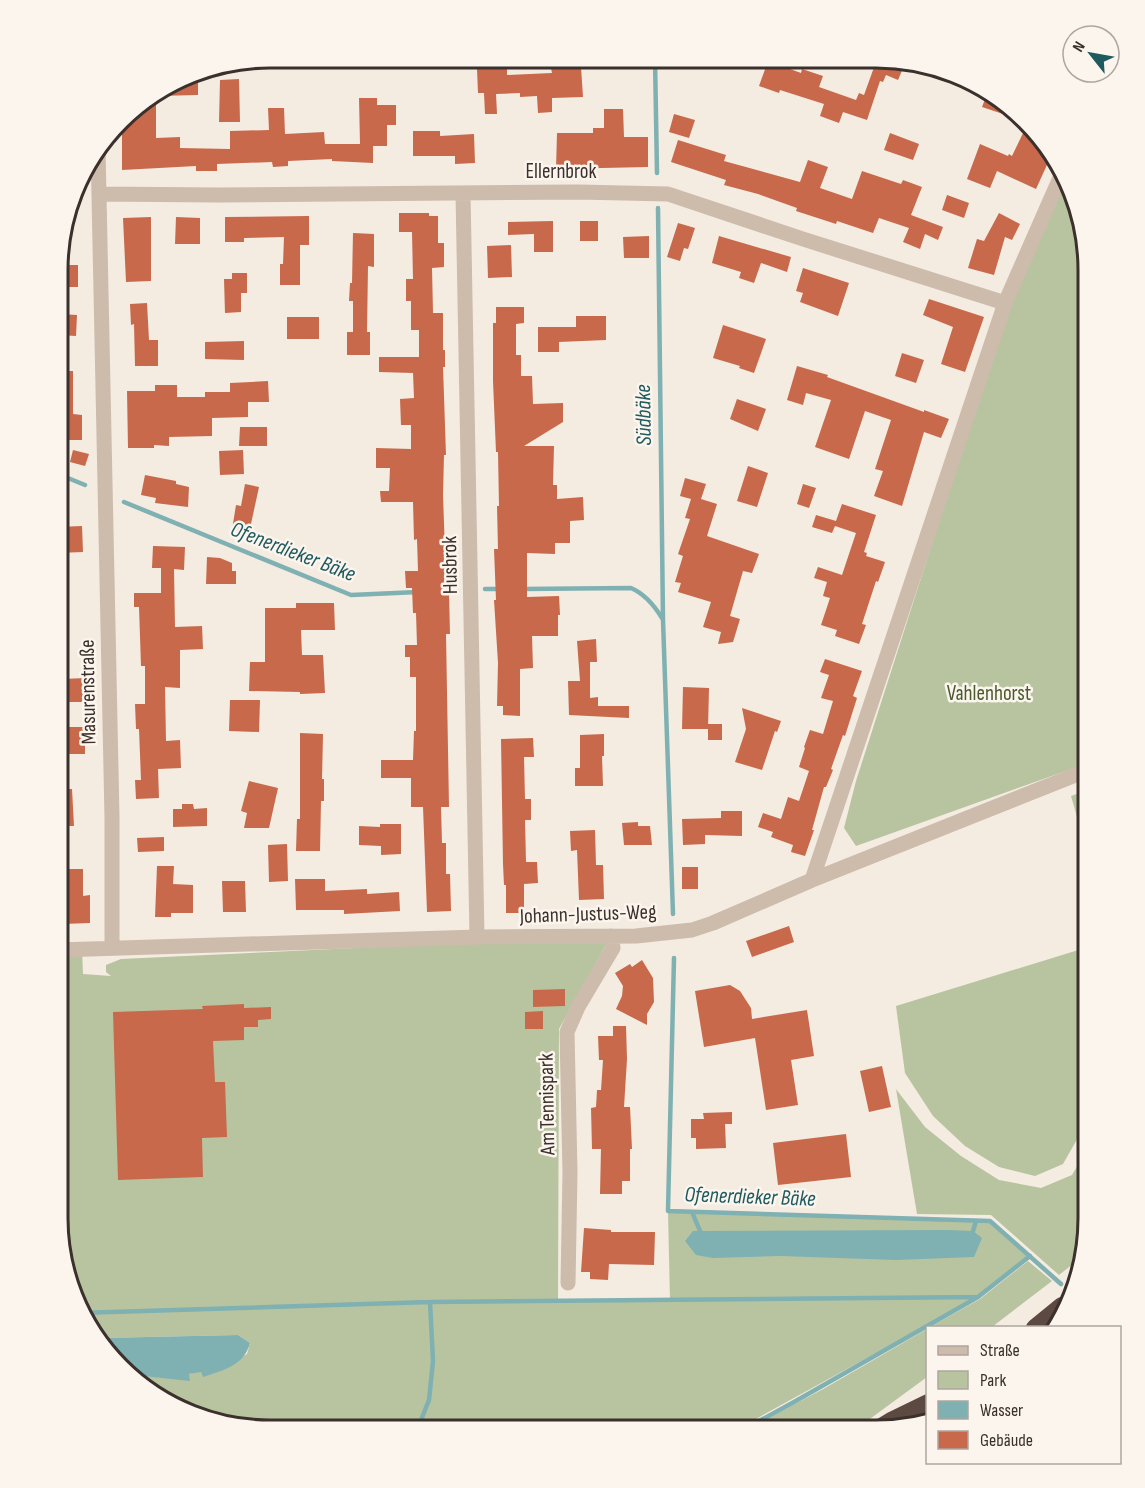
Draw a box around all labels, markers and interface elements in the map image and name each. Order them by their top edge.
north arrow [1061,24,1121,84]
text: N [1069,38,1090,56]
street label: Ellernbrok [525,159,597,184]
water label: Südbäke [630,384,658,446]
water label: Ofenerdieker Bäke [227,516,360,588]
street label: Husbrok [437,536,463,594]
street label: Masurenstraße [75,639,101,745]
park label: Vahlenhorst [947,681,1031,706]
street label: Johann-Justus-Weg [518,899,657,929]
street label: Am Tennispark [534,1053,560,1156]
water label: Ofenerdieker Bäke [684,1181,817,1213]
legend [926,1326,1121,1464]
text: Straße [980,1340,1020,1361]
text: Park [980,1370,1006,1391]
text: Wasser [980,1400,1023,1421]
text: Gebäude [980,1430,1033,1451]

